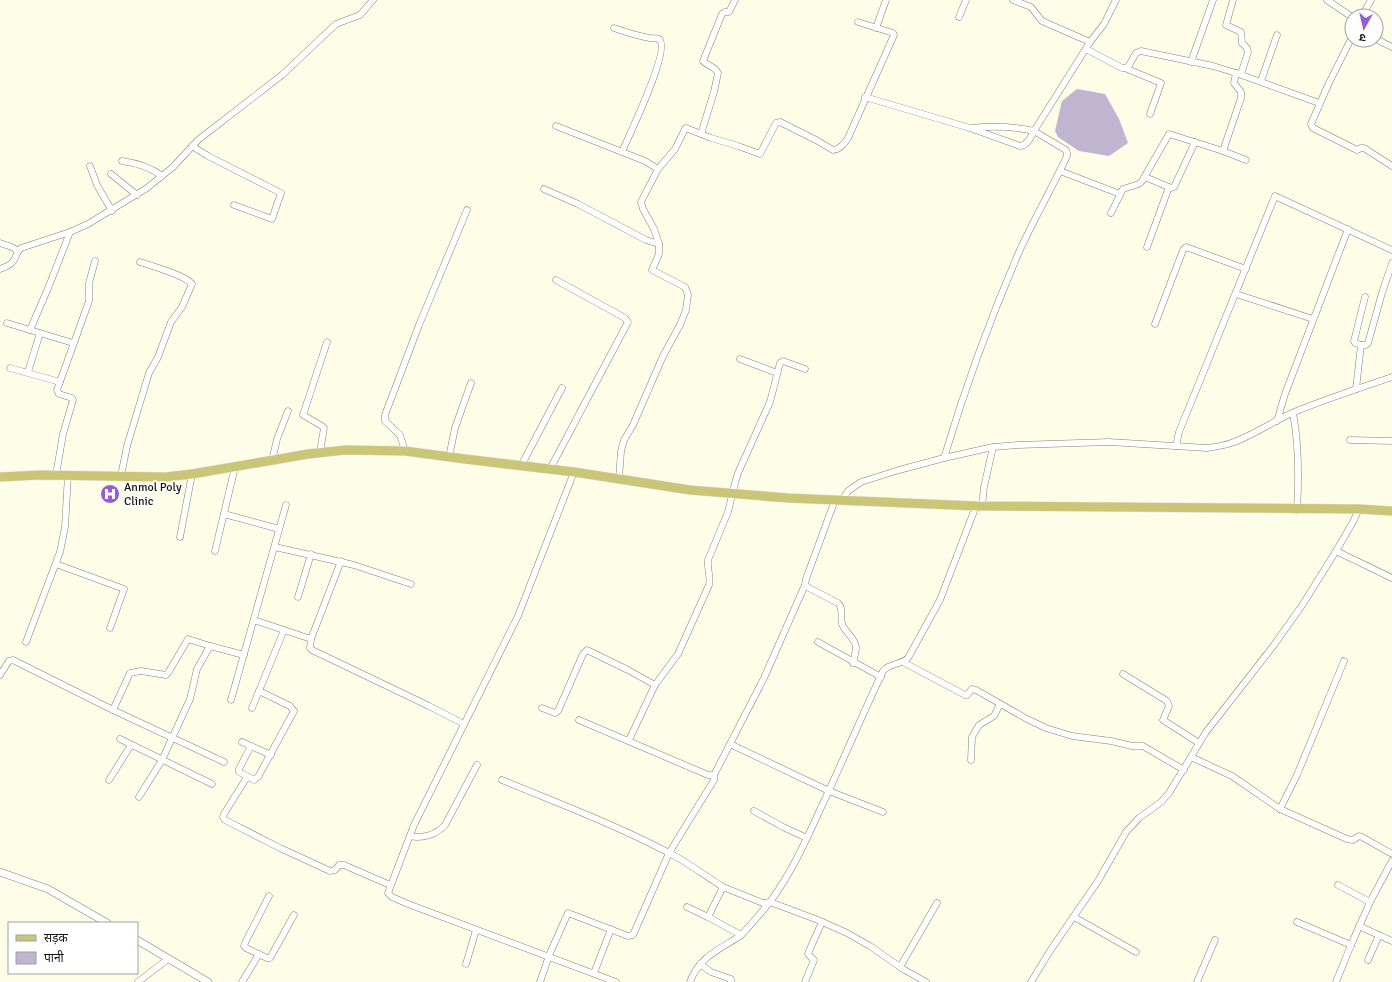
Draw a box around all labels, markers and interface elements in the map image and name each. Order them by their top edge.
north arrow [1344,8,1384,48]
text: उ [1358,30,1367,44]
place label: Anmol Poly Clinic [124,480,182,509]
hospital icon: Anmol Poly Clinic [99,483,121,505]
legend [8,922,138,974]
text: सड़क [44,931,69,946]
text: पानी [44,950,65,966]

